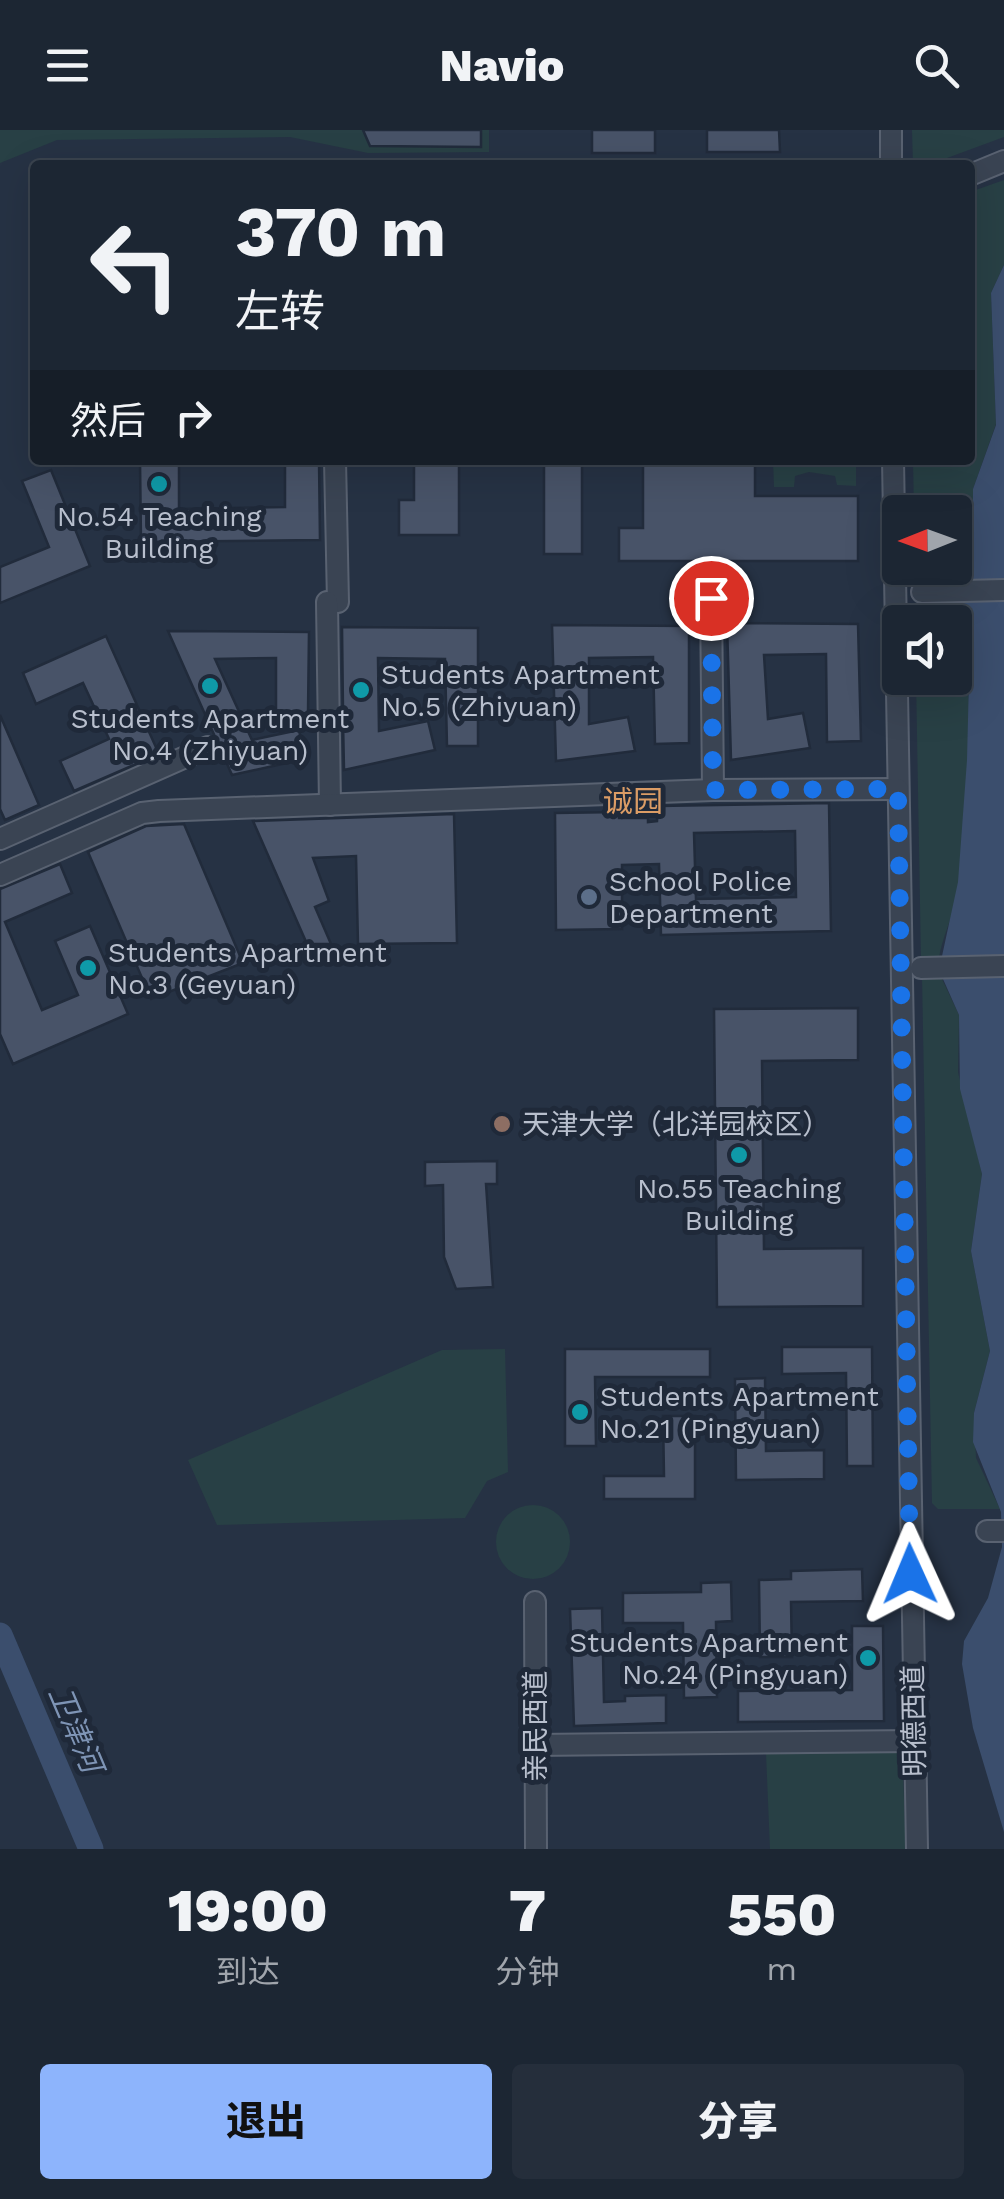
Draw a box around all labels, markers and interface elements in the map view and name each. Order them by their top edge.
icon: menu [40,38,95,93]
icon: search [909,38,964,93]
text: Navio [440,39,564,92]
text: 370 m [235,191,446,273]
icon: left [70,200,200,330]
text: 左转 [235,285,325,338]
icon: right [166,390,221,445]
text: 然后 [70,399,146,443]
marker: No.54 Teaching Building [148,473,170,495]
north arrow [882,495,972,585]
map controls [882,495,972,695]
place label: No.54 Teaching Building [57,500,261,565]
pin [669,556,754,641]
icon: arrive [684,571,739,626]
button: sound [882,605,972,695]
place label: Students Apartment No.5 (Zhiyuan) [381,658,660,723]
marker: Students Apartment No.4 (Zhiyuan) [199,675,221,697]
marker: Students Apartment No.5 (Zhiyuan) [350,679,372,701]
place label: Students Apartment No.4 (Zhiyuan) [71,702,350,767]
district label: 诚园 [603,784,663,819]
place label: School Police Department [609,865,792,930]
marker: School Police Department [578,886,600,908]
place label: Students Apartment No.3 (Geyuan) [108,936,387,1001]
marker: Students Apartment No.3 (Geyuan) [77,957,99,979]
place label: 天津大学（北洋园校区） [522,1108,830,1141]
marker: 天津大学（北洋园校区） [491,1113,513,1135]
marker: No.55 Teaching Building [728,1144,750,1166]
place label: No.55 Teaching Building [637,1172,841,1237]
place label: Students Apartment No.21 (Pingyuan) [600,1380,879,1445]
marker: Students Apartment No.21 (Pingyuan) [569,1401,591,1423]
position arrow [858,1522,962,1626]
place label: Students Apartment No.24 (Pingyuan) [569,1626,848,1691]
marker: Students Apartment No.24 (Pingyuan) [857,1647,879,1669]
street label: 明德西道 [897,1665,931,1777]
street label: 亲民西道 [519,1670,552,1782]
water label: 卫津河 [42,1681,112,1782]
text: 19:00 [168,1875,328,1946]
text: 7 [509,1875,546,1946]
text: 550 [727,1879,836,1950]
text: m [766,1950,797,1988]
text: 到达 [216,1953,280,1991]
text: 分钟 [496,1953,560,1991]
button: 退出 [40,2064,492,2179]
button: 分享 [512,2064,964,2179]

